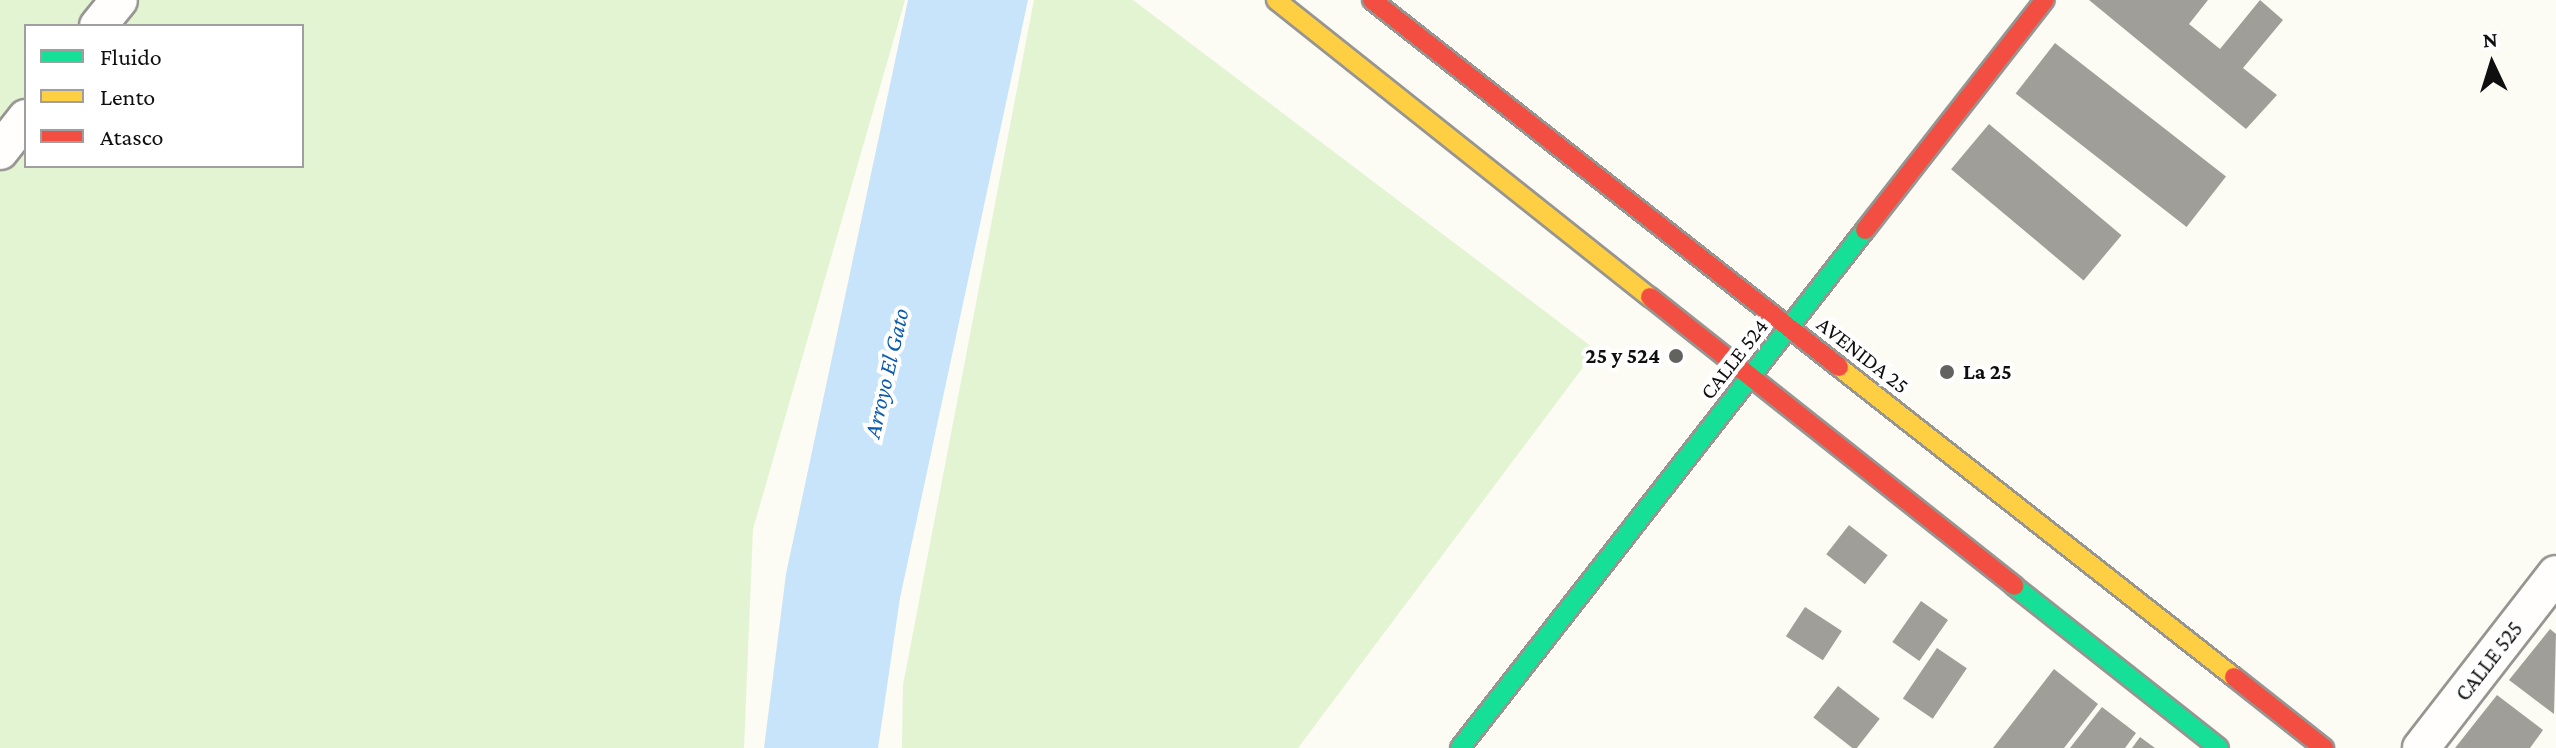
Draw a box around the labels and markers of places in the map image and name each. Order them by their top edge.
place label: 25 y 524 [1585,343,1660,369]
marker: 25 y 524 [1667,347,1685,365]
place label: La 25 [1963,359,2012,385]
marker: La 25 [1938,363,1956,381]

